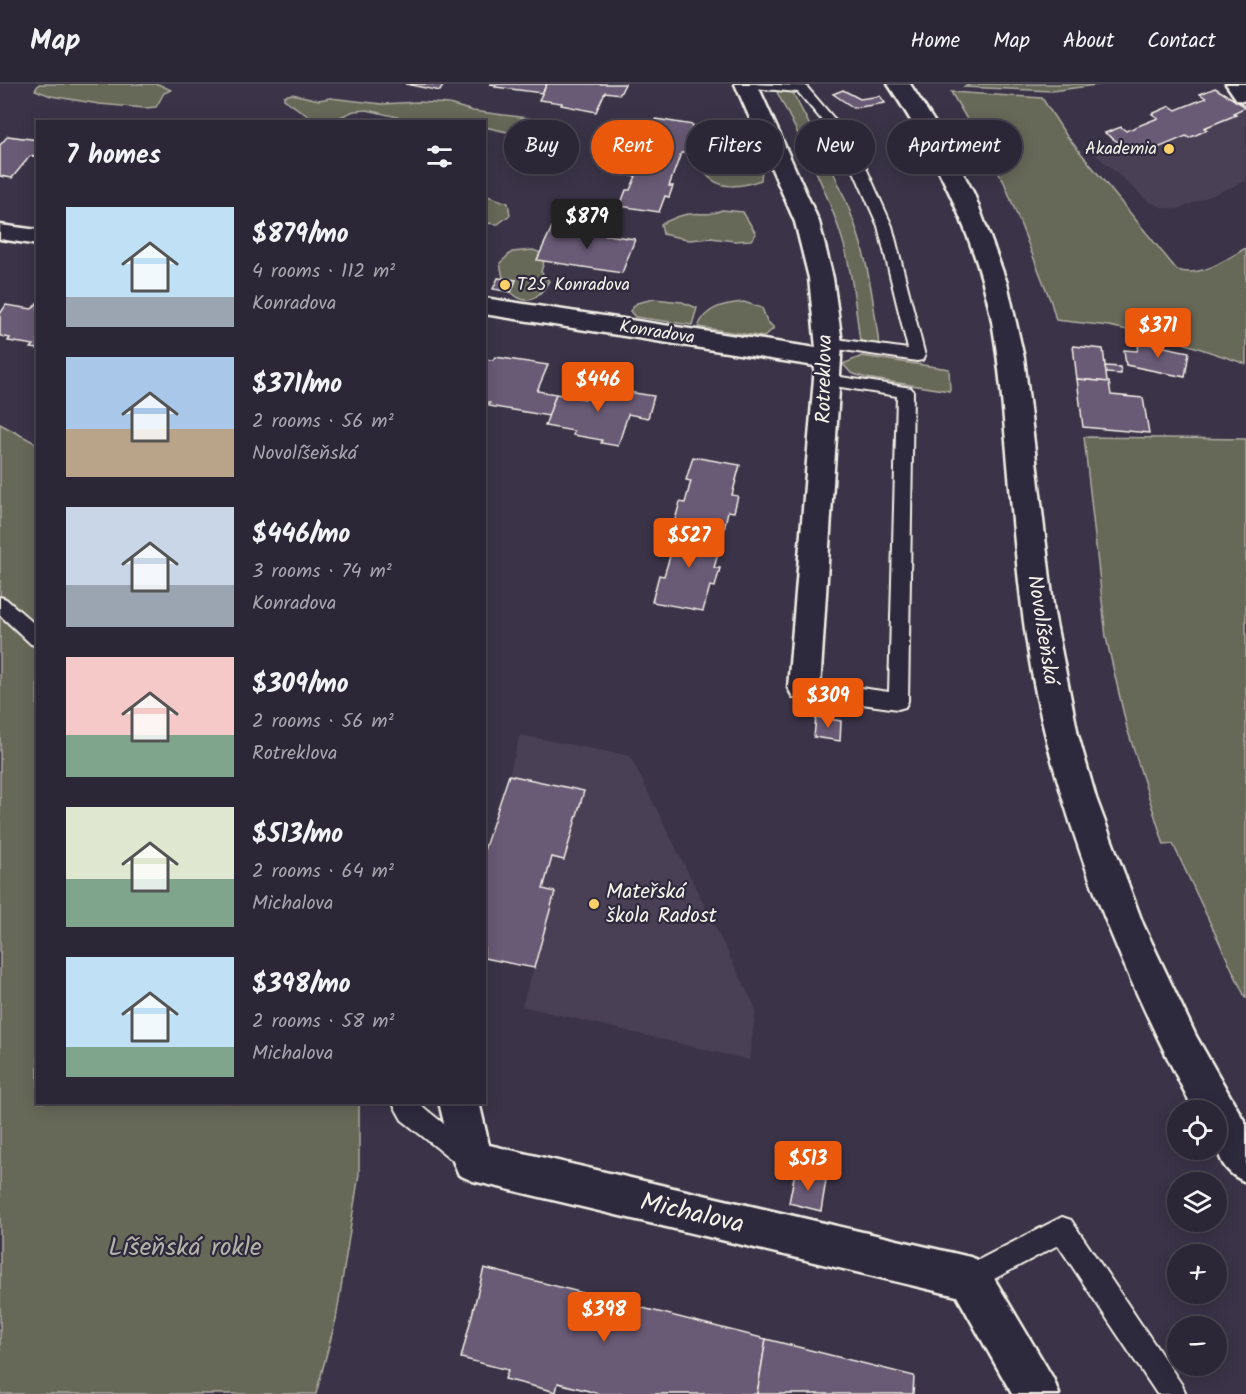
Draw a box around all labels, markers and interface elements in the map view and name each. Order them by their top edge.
text: Map [30,19,81,64]
text: Home [911,25,960,58]
text: Map [993,25,1030,58]
text: About [1063,25,1114,58]
text: Contact [1147,25,1216,58]
chip: Buy [504,120,579,174]
chip: Rent [591,120,674,174]
chip: Filters [686,120,783,174]
chip: New [795,120,875,174]
chip: Apartment [887,120,1022,174]
text: 7 homes [66,135,161,177]
place label: Akademia [1085,135,1157,164]
icon: filters [423,140,456,173]
marker: Akademia [1162,142,1176,156]
pin: $879 [551,199,623,250]
text: $879 [565,202,609,234]
text: $879/mo [252,214,349,256]
icon: home [114,231,186,303]
text: 4 rooms · 112 m² [252,256,395,288]
place label: T25 Konradova [517,271,630,300]
marker: T25 Konradova [498,278,512,292]
text: Konradova [252,288,336,320]
pin: $371 [1122,308,1194,359]
text: $371 [1139,311,1177,343]
street label: Konradova [617,313,697,353]
street label: Rotreklova [808,334,842,424]
pin: $446 [562,362,634,413]
text: $371/mo [252,364,342,406]
text: $446 [576,365,620,397]
icon: home [114,381,186,453]
text: 2 rooms · 56 m² [252,406,394,438]
text: Novolíšeňská [252,438,357,470]
text: $446/mo [252,514,350,556]
pin: $527 [653,518,725,569]
text: $527 [667,521,711,553]
icon: home [114,531,186,603]
text: 3 rooms · 74 m² [252,556,392,588]
street label: Novolíšeňská [1017,573,1067,689]
text: Konradova [252,588,336,620]
text: $309/mo [252,664,349,706]
pin: $309 [792,678,864,729]
icon: home [114,681,186,753]
text: $309 [806,681,850,713]
text: 2 rooms · 56 m² [252,706,394,738]
text: Rotreklova [252,738,337,770]
text: $513/mo [252,814,343,856]
icon: home [114,831,186,903]
text: 2 rooms · 64 m² [252,856,394,888]
place label: Mateřská škola Radost [606,876,718,933]
text: Michalova [252,888,333,920]
marker: Mateřská škola Radost [587,897,601,911]
text: $398/mo [252,964,351,1006]
icon: home [114,981,186,1053]
text: 2 rooms · 58 m² [252,1006,394,1038]
text: Michalova [252,1038,333,1070]
map controls [1167,1100,1227,1376]
button: locate [1167,1100,1227,1160]
pin: $513 [772,1141,844,1192]
text: $513 [789,1144,827,1176]
button: layers [1167,1172,1227,1232]
street label: Michalova [636,1182,748,1246]
park label: Líšeňská rokle [108,1227,262,1269]
button: + [1167,1244,1227,1304]
pin: $398 [568,1292,640,1343]
text: $398 [582,1295,626,1327]
button: − [1167,1316,1227,1376]

